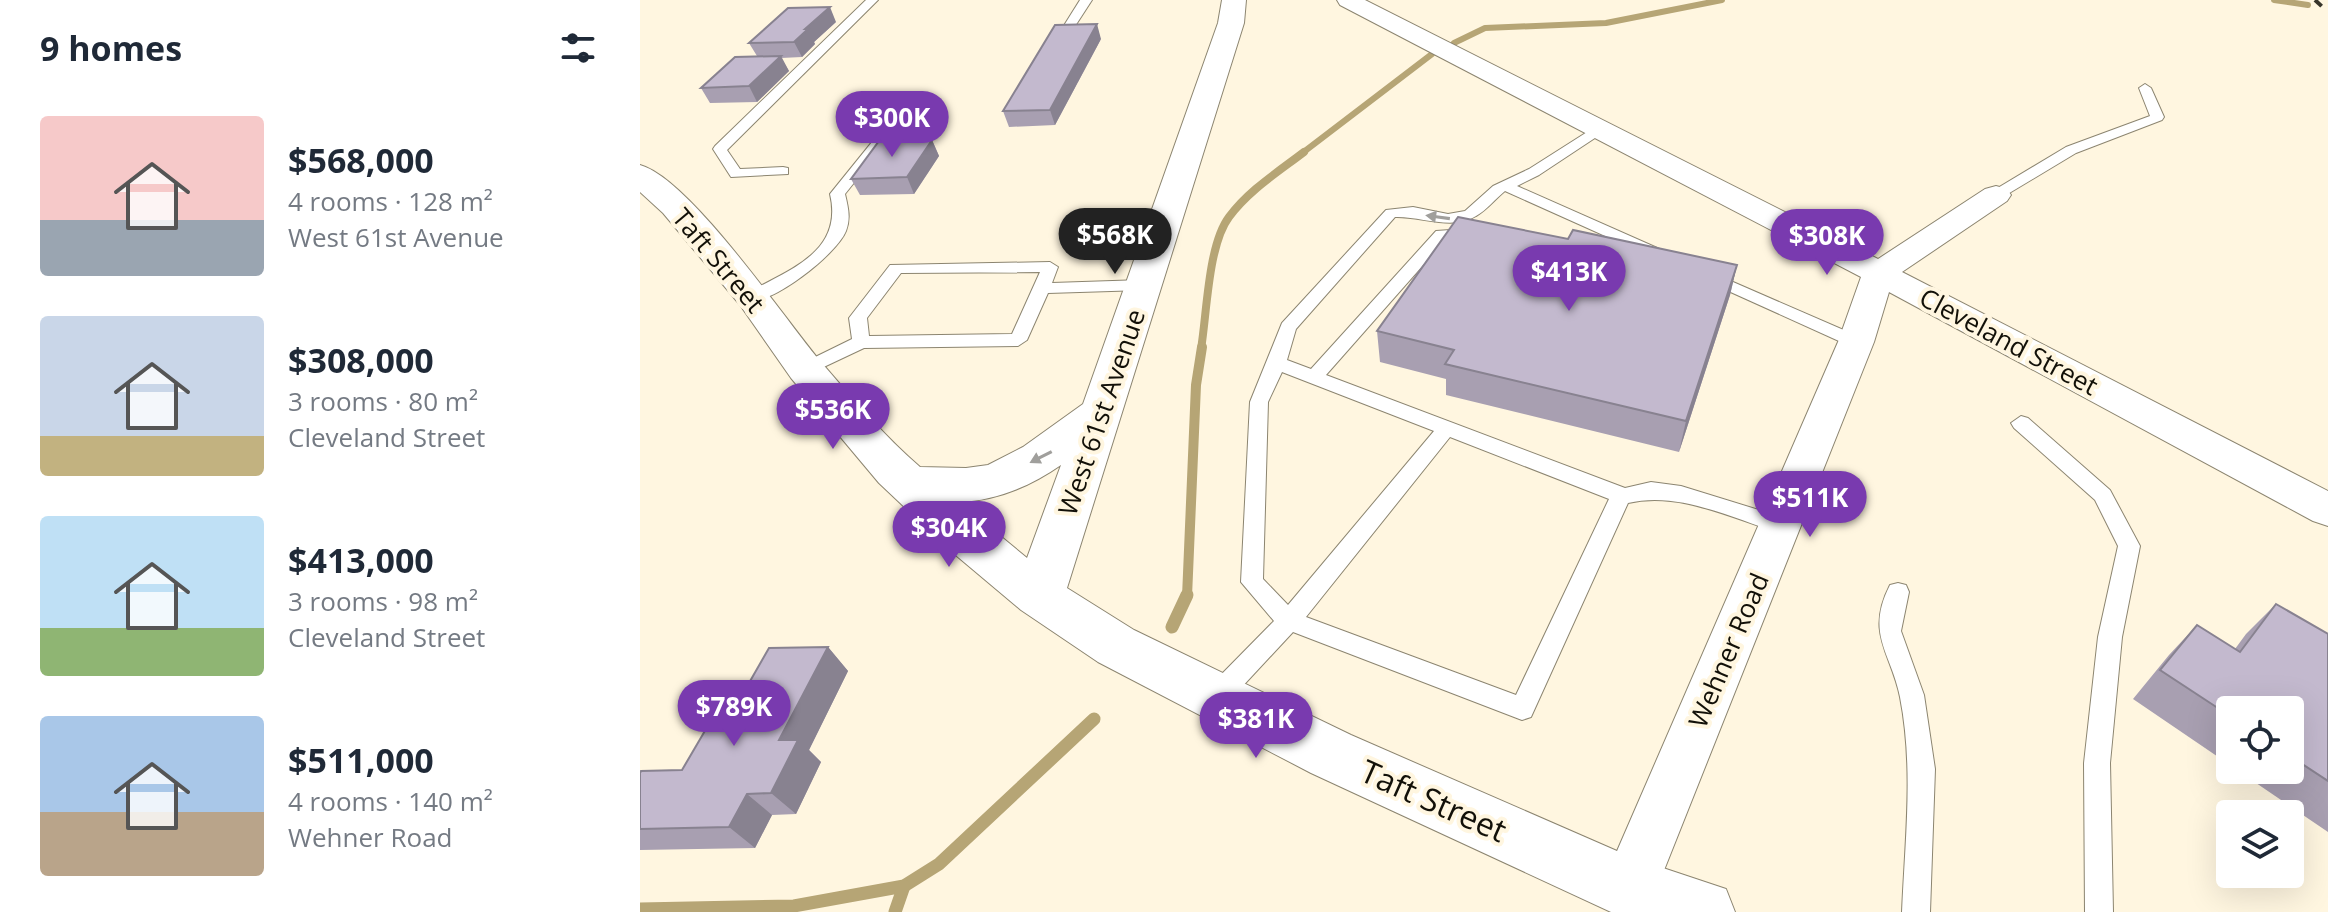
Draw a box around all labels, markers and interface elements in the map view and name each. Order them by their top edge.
text: 9 homes [40,25,182,71]
icon: filters [556,26,600,70]
pin: $300K [836,91,948,159]
text: $300K [854,99,930,135]
text: $568,000 [288,137,434,183]
icon: home [104,148,200,244]
text: 4 rooms · 128 m² [288,183,493,219]
street label: Taft Street [665,200,773,320]
pin: $568K [1059,208,1171,276]
pin: $308K [1771,209,1883,277]
one-way arrow [1425,210,1450,223]
text: $568K [1077,216,1153,252]
text: $308K [1789,217,1865,253]
text: West 61st Avenue [288,219,504,255]
pin: $413K [1513,245,1625,313]
text: $413K [1531,253,1607,289]
street label: Cleveland Street [1913,279,2105,403]
street label: West 61st Avenue [1049,304,1153,520]
text: $308,000 [288,337,434,383]
icon: home [104,348,200,444]
text: 3 rooms · 80 m² [288,383,478,419]
pin: $536K [777,383,889,451]
text: $536K [795,391,871,427]
text: Cleveland Street [288,419,485,455]
one-way arrow [1030,450,1053,464]
pin: $511K [1754,471,1866,539]
text: $511K [1772,479,1848,515]
pin: $304K [893,501,1005,569]
text: $304K [911,509,987,545]
text: $413,000 [288,537,434,583]
icon: home [104,548,200,644]
street label: Wehner Road [1679,567,1777,733]
text: 3 rooms · 98 m² [288,583,478,619]
text: Cleveland Street [288,619,485,655]
pin: $789K [678,680,790,748]
text: $789K [696,688,772,724]
pin: $381K [1200,692,1312,760]
map controls [2216,696,2304,888]
button: locate [2216,696,2304,784]
text: $381K [1218,700,1294,736]
text: $511,000 [288,737,434,783]
icon: home [104,748,200,844]
street label: Taft Street [1354,749,1514,851]
text: 4 rooms · 140 m² [288,783,493,819]
button: layers [2216,800,2304,888]
text: Wehner Road [288,819,453,855]

